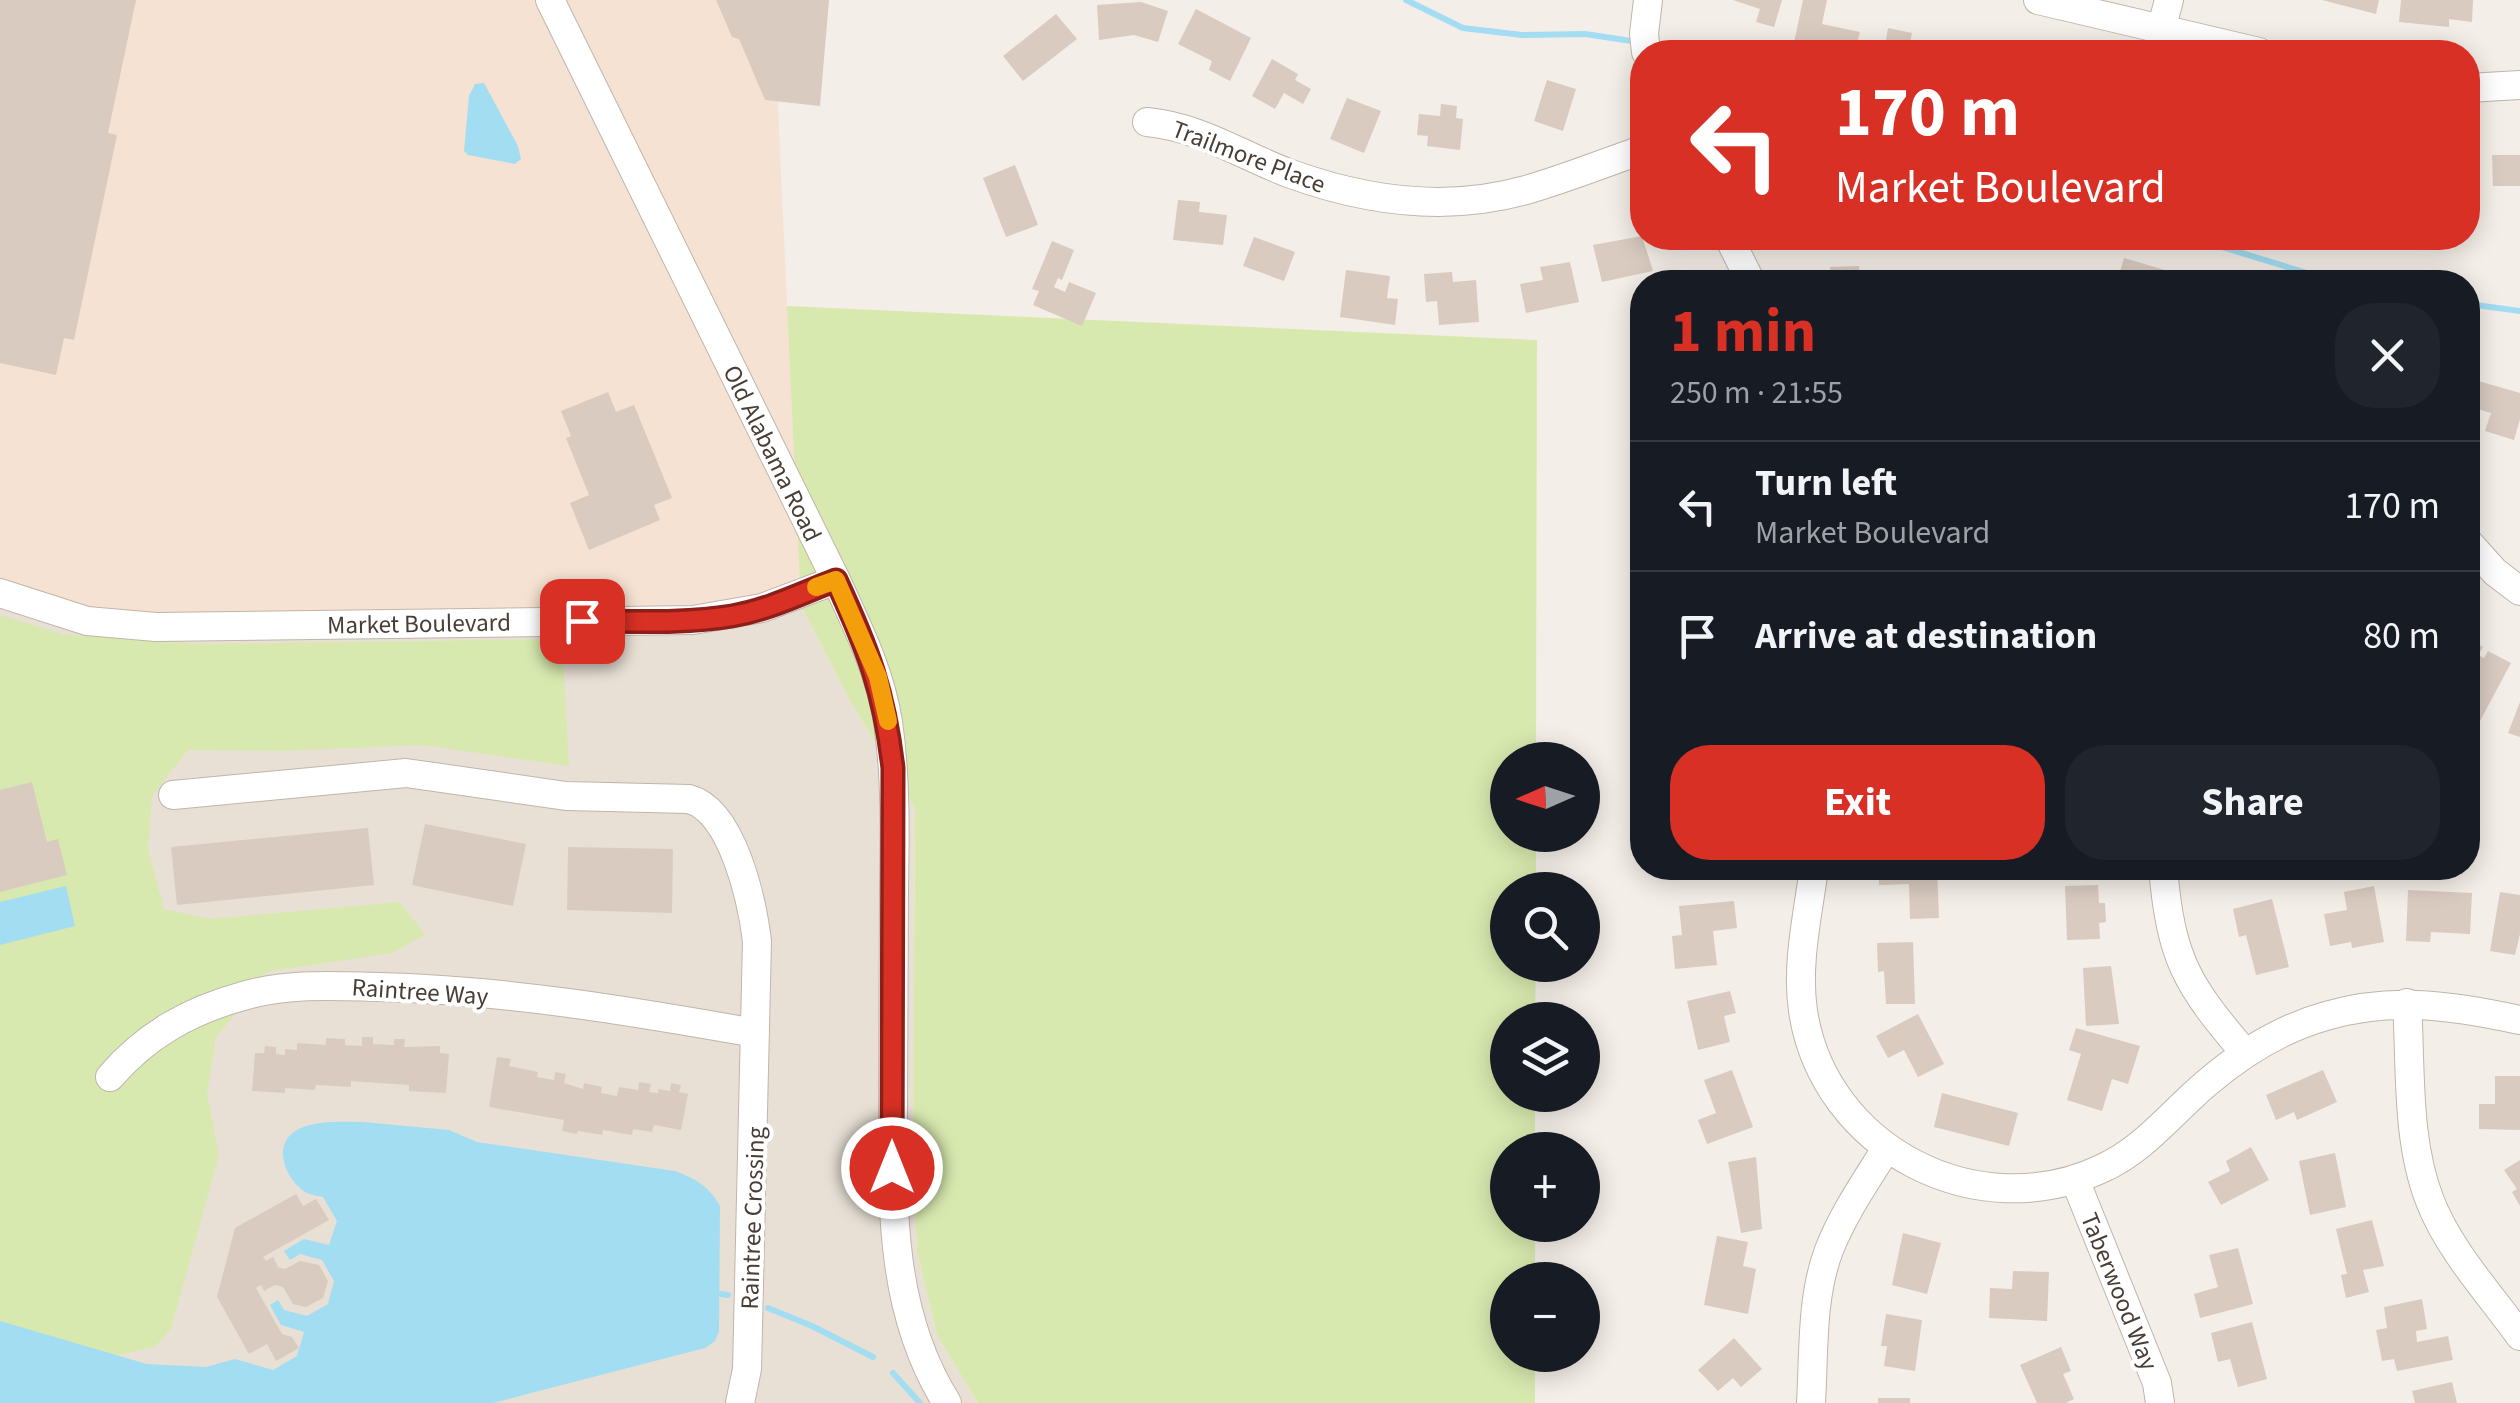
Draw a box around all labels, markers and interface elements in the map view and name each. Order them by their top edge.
text: 170 m [1835,63,2020,163]
icon: left [1670,80,1800,210]
street label: Trailmore Place [1167,111,1331,203]
text: Market Boulevard [1835,156,2166,220]
text: 1 min [1670,290,1816,375]
button: close [2335,303,2440,408]
street label: Old Alabama Road [714,359,830,548]
text: 250 m · 21:55 [1670,370,1843,416]
text: Turn left [1755,456,1897,510]
icon: left [1670,479,1725,534]
text: 170 m [2344,479,2440,533]
text: Market Boulevard [1755,510,1990,556]
pin [540,579,625,664]
icon: arrive [555,594,610,649]
street label: Market Boulevard [327,604,511,644]
icon: arrive [1670,609,1725,664]
text: Arrive at destination [1755,609,2097,663]
text: 80 m [2363,609,2440,663]
north arrow [1490,742,1600,852]
map controls [1490,742,1600,1372]
button: Exit [1670,745,2045,860]
button: Share [2065,745,2440,860]
button: search [1490,872,1600,982]
street label: Raintree Way [350,969,490,1015]
button: layers [1490,1002,1600,1112]
position arrow [840,1116,944,1220]
street label: Raintree Crossing [732,1126,774,1310]
button: + [1490,1132,1600,1242]
street label: Taberwood Way [2071,1207,2167,1376]
button: − [1490,1262,1600,1372]

